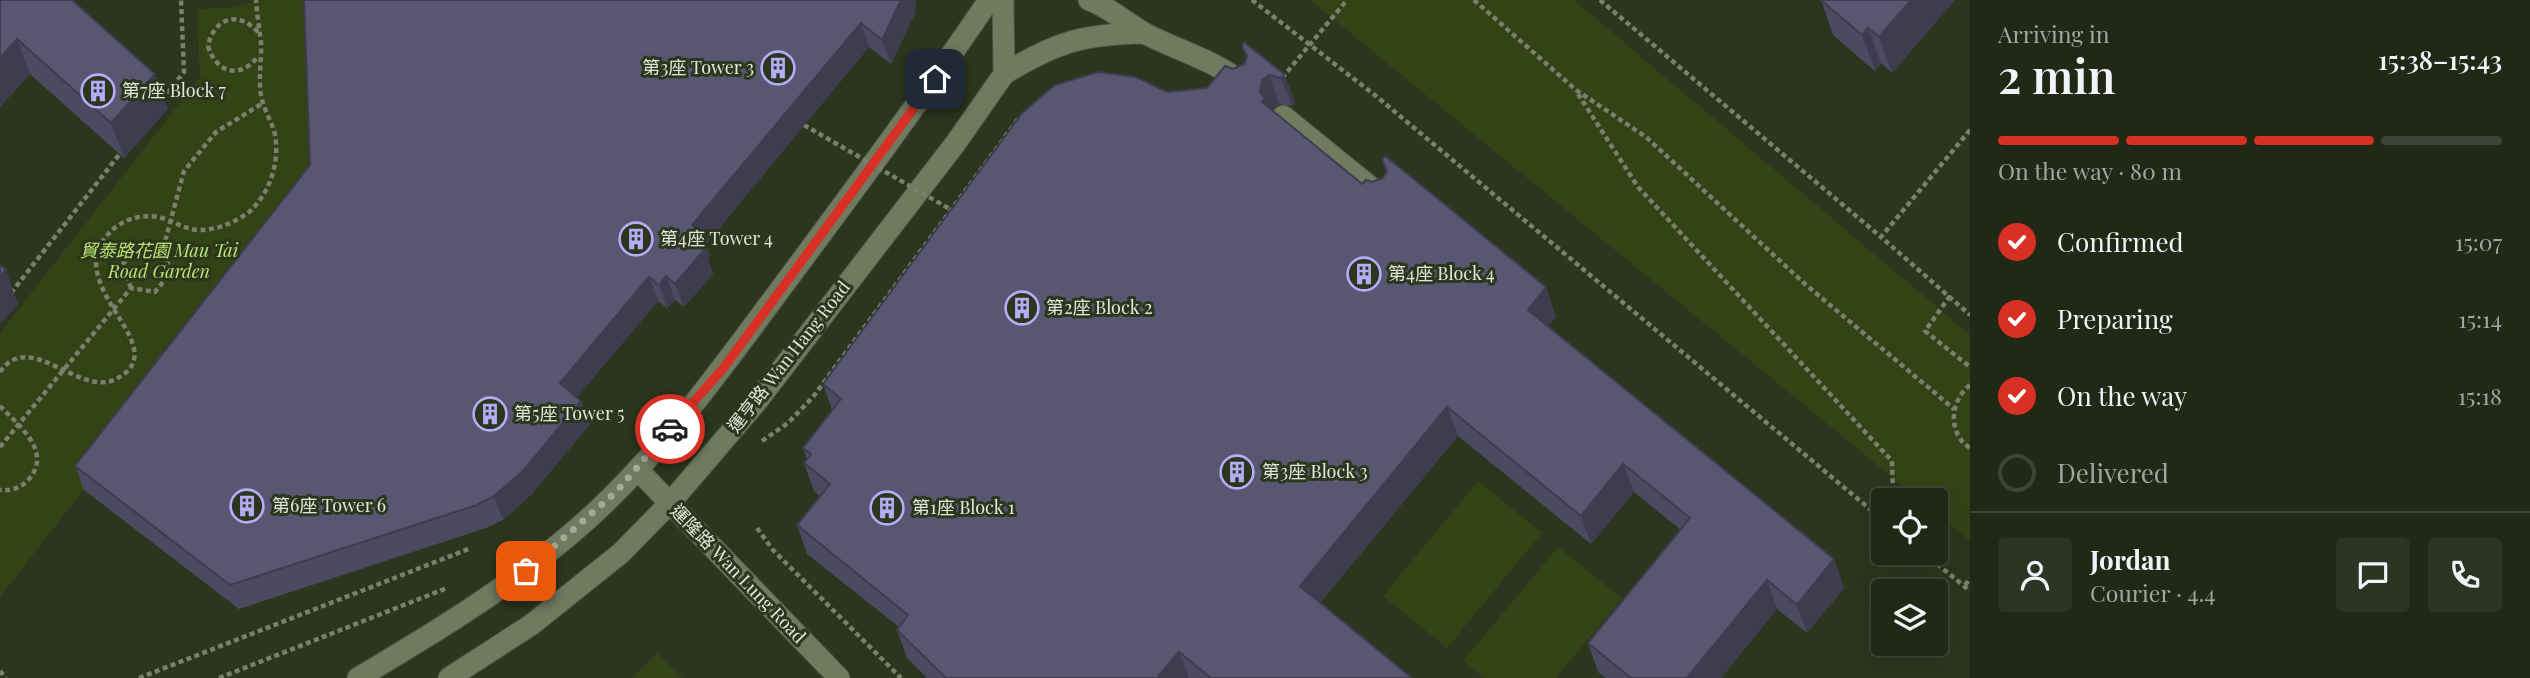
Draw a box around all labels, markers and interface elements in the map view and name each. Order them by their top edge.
text: Arriving in [1998,18,2110,49]
text: 15:38–15:43 [2378,42,2502,77]
text: 2 min [1998,44,2116,106]
building icon: 第3座 Tower 3 [759,49,797,87]
pin [905,49,965,109]
place label: 第3座 Tower 3 [642,55,754,79]
icon: home [916,60,954,98]
building icon: 第7座 Block 7 [79,72,117,110]
place label: 第7座 Block 7 [122,78,227,102]
text: On the way · 80 m [1998,155,2182,186]
building icon: 第4座 Tower 4 [617,220,655,258]
icon: check [1998,223,2036,261]
text: Confirmed [2057,224,2184,259]
place label: 第4座 Tower 4 [660,226,773,250]
text: 15:07 [2455,226,2502,257]
park label: 貿泰路花園 Mau Tai Road Garden [80,238,239,283]
building icon: 第4座 Block 4 [1345,255,1383,293]
place label: 第4座 Block 4 [1388,261,1495,285]
street label: 運亨路 Wan Hang Road [721,275,855,437]
building icon: 第2座 Block 2 [1003,289,1041,327]
place label: 第2座 Block 2 [1046,295,1153,319]
icon: check [1998,300,2036,338]
text: Preparing [2057,301,2173,336]
text: 15:14 [2458,303,2502,334]
icon: check [1998,377,2036,415]
text: On the way [2057,378,2187,413]
text: 15:18 [2458,380,2502,411]
courier [635,394,705,464]
building icon: 第5座 Tower 5 [471,395,509,433]
place label: 第5座 Tower 5 [514,401,624,425]
icon: car [651,410,689,448]
building icon: 第3座 Block 3 [1218,453,1256,491]
text: Delivered [2057,455,2169,490]
place label: 第3座 Block 3 [1262,459,1368,483]
building icon: 第6座 Tower 6 [228,487,266,525]
map controls [1871,488,1948,656]
button: locate [1871,488,1948,565]
building icon: 第1座 Block 1 [868,489,906,527]
place label: 第6座 Tower 6 [272,493,386,517]
place label: 第1座 Block 1 [912,495,1015,519]
street label: 運隆路 Wan Lung Road [666,499,812,648]
button: person [1998,538,2072,612]
button: chat [2336,538,2410,612]
button: phone [2428,538,2502,612]
pin [496,541,556,601]
text: Jordan [2090,542,2170,577]
icon: bag [507,552,545,590]
text: Courier · 4.4 [2090,577,2216,608]
button: layers [1871,579,1948,656]

